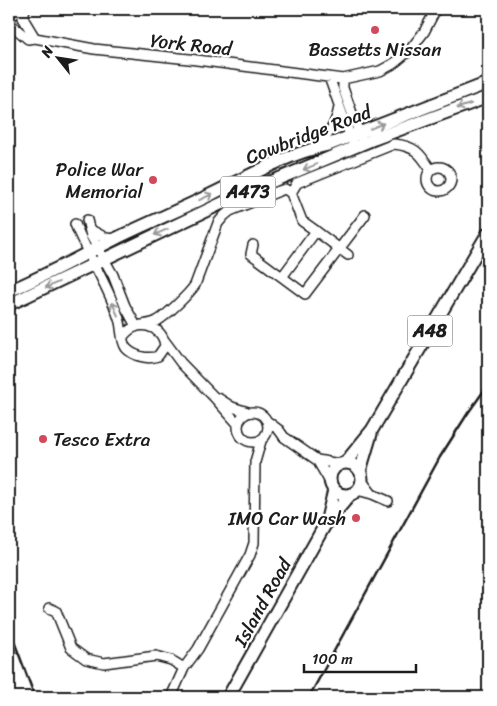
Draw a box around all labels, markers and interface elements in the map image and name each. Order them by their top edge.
street label: York Road [149,24,235,65]
marker: Bassetts Nissan [369,24,381,36]
north arrow [32,32,82,82]
place label: Bassetts Nissan [309,33,441,66]
text: N [33,41,61,63]
street label: Cowbridge Road [241,95,378,174]
one-way arrow [456,101,472,111]
one-way arrow [369,121,384,131]
place label: Police War Memorial [56,153,144,208]
one-way arrow [303,162,318,172]
marker: Police War Memorial [147,174,159,186]
road number: A473 [220,176,276,208]
one-way arrow [198,192,213,201]
one-way arrow [154,228,169,238]
one-way arrow [45,281,60,290]
one-way arrow [109,302,119,317]
road number: A48 [408,316,452,346]
place label: Tesco Extra [53,423,151,456]
marker: Tesco Extra [37,433,49,445]
place label: IMO Car Wash [227,502,346,535]
marker: IMO Car Wash [350,512,362,524]
street label: Island Road [224,551,301,654]
scale bar [304,641,417,673]
text: 100 m [312,646,353,672]

